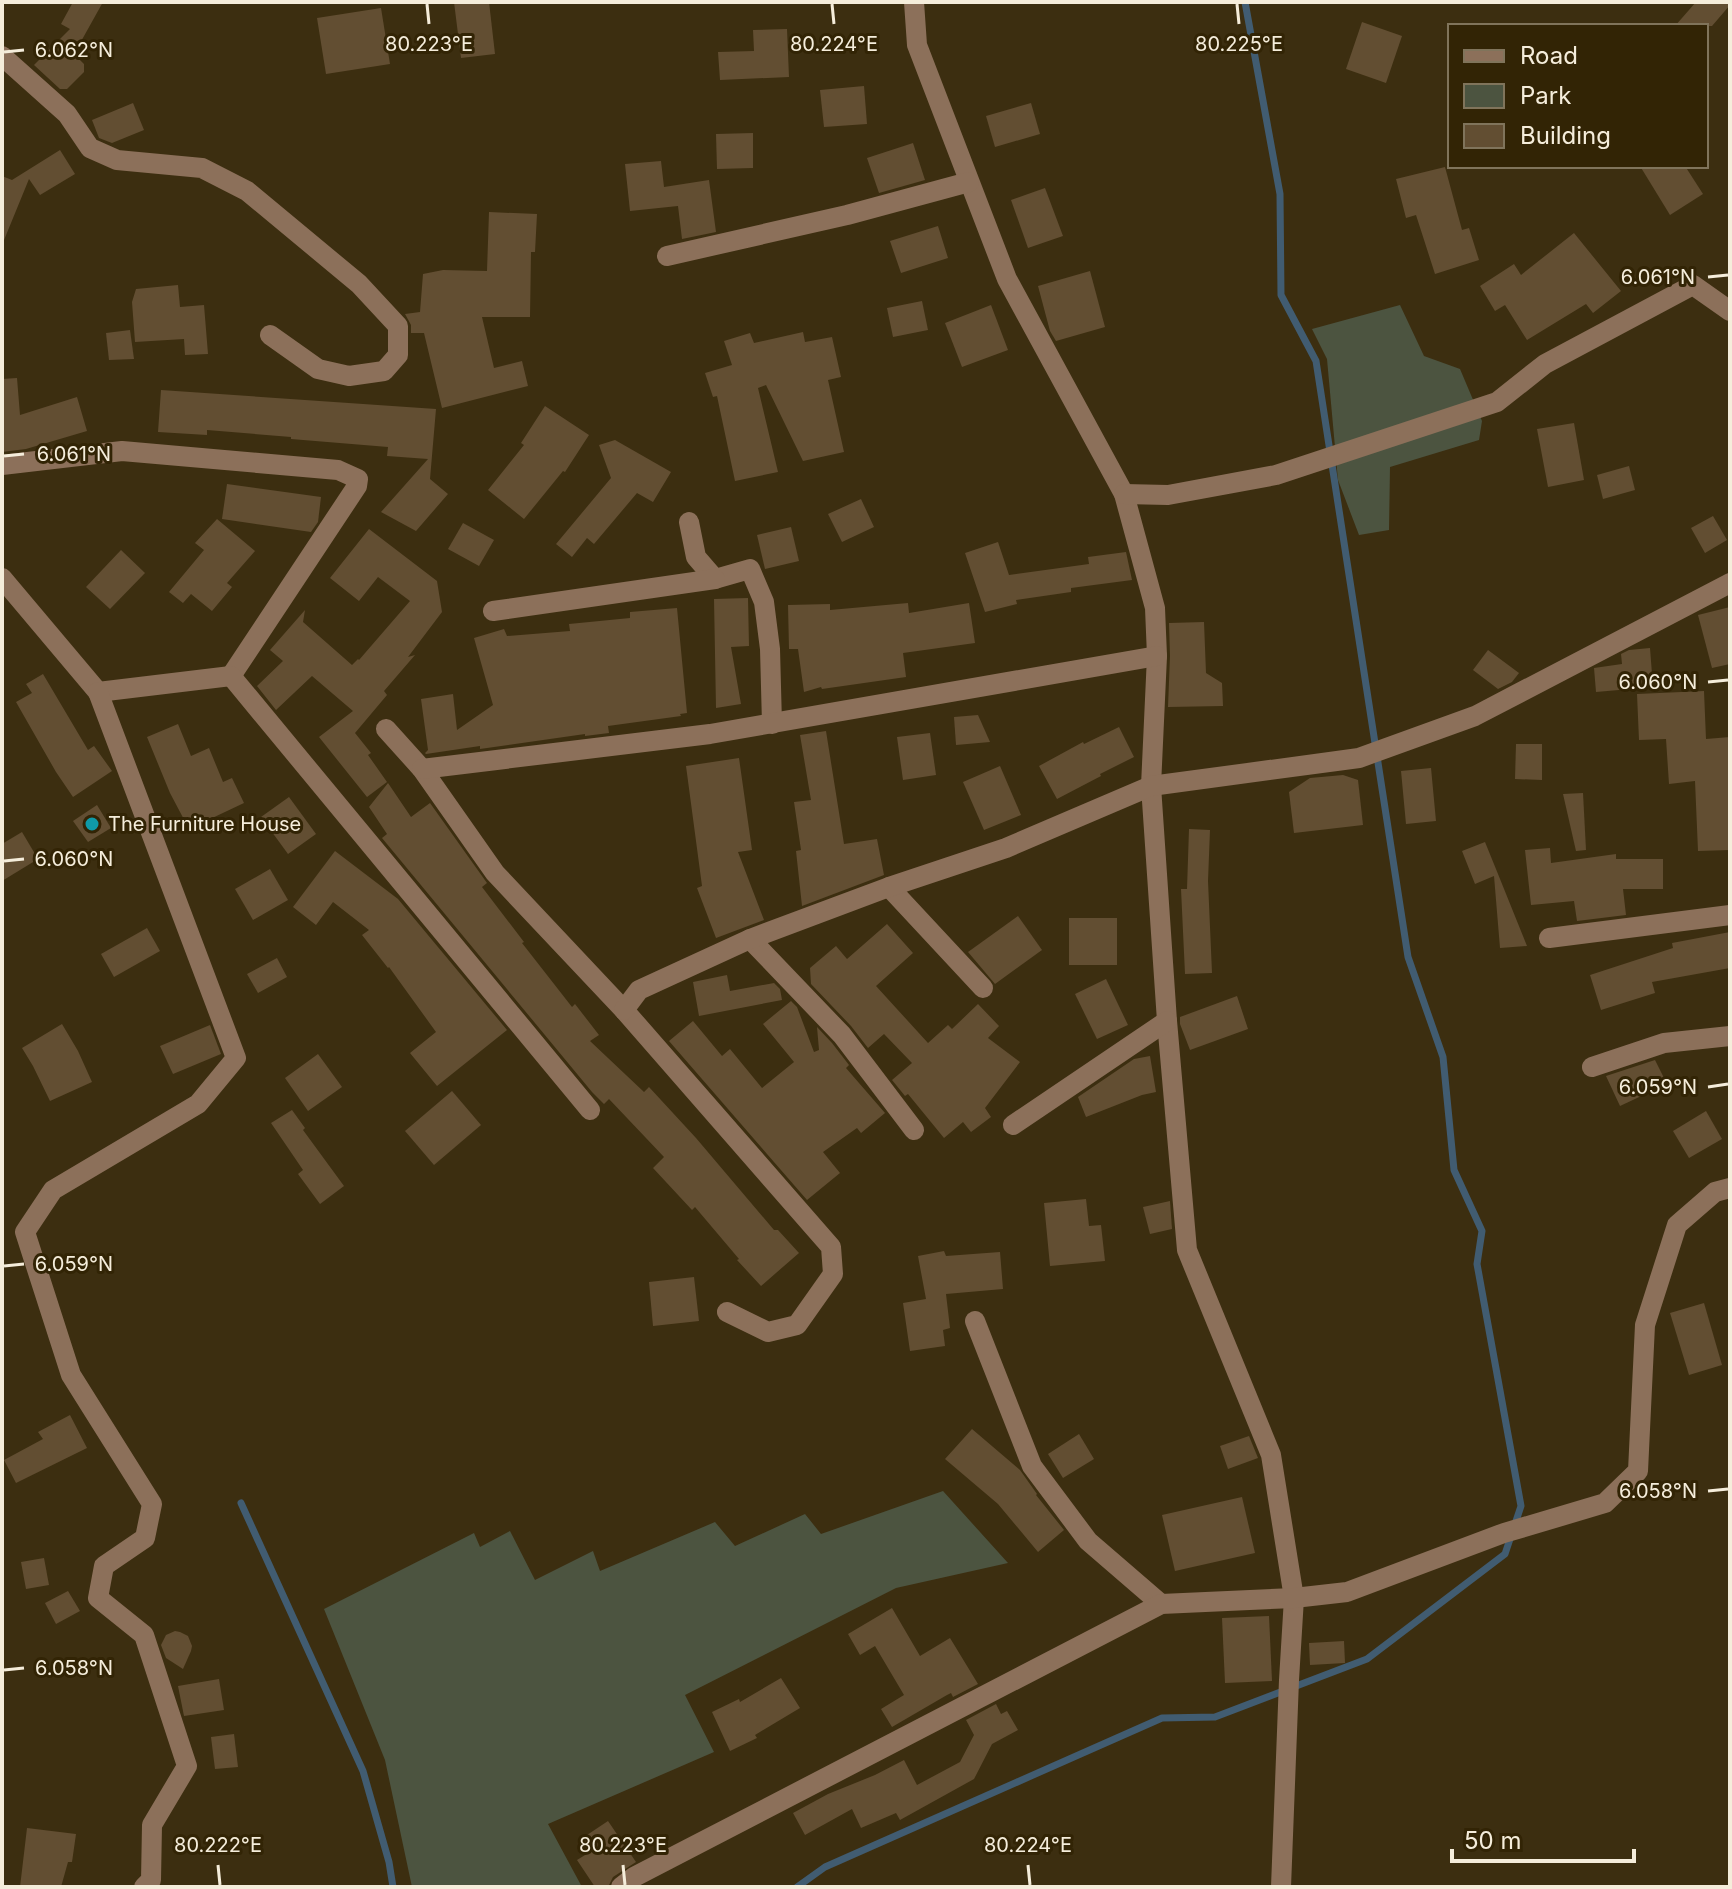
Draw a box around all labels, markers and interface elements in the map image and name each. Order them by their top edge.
legend [1448,24,1708,168]
text: 80.223°E [385,32,473,56]
text: 80.224°E [790,32,878,56]
text: 80.225°E [1195,32,1283,56]
text: 6.062°N [35,38,113,62]
text: Road [1520,41,1578,70]
text: Park [1520,81,1571,110]
text: Building [1520,121,1611,150]
text: 6.061°N [1621,265,1695,289]
text: 6.061°N [37,442,111,466]
text: 6.060°N [1619,670,1697,694]
place label: The Furniture House [108,812,301,836]
marker: The Furniture House [83,815,101,833]
text: 6.060°N [35,847,113,871]
text: 6.059°N [1619,1075,1697,1099]
text: 6.059°N [35,1252,113,1276]
text: 6.058°N [1619,1479,1697,1503]
text: 6.058°N [35,1656,113,1680]
scale bar [1452,1813,1634,1863]
text: 50 m [1464,1826,1522,1855]
text: 80.222°E [174,1833,262,1857]
text: 80.223°E [579,1833,667,1857]
text: 80.224°E [984,1833,1072,1857]

